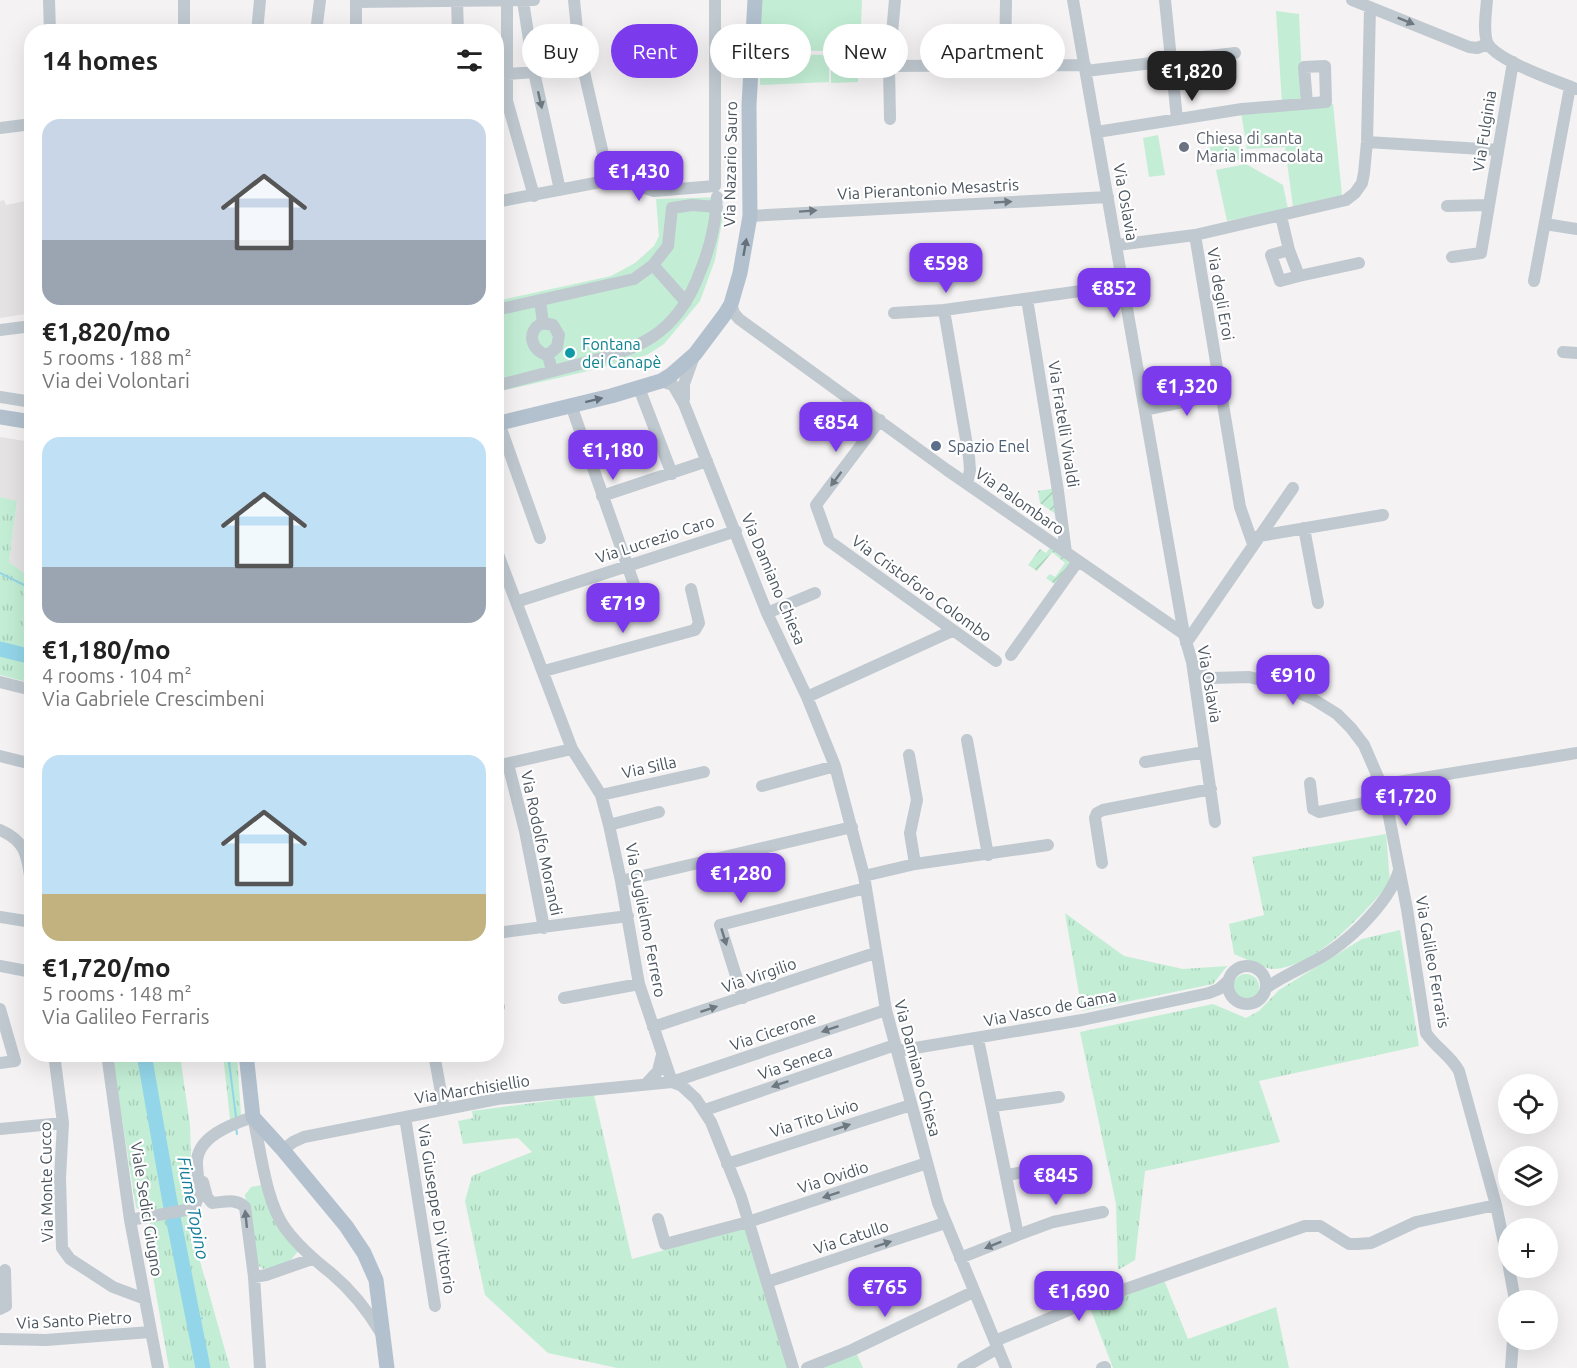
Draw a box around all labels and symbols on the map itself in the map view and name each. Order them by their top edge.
one-way arrow [1398,16,1416,26]
pin: €1,820 [1143,51,1241,102]
street label: Via Fulginia [1469,89,1499,173]
one-way arrow [536,91,545,110]
street label: Via Nazario Sauro [720,101,740,227]
place label: Chiesa di santa Maria immacolata [1196,129,1323,165]
marker: Chiesa di santa Maria immacolata [1177,140,1191,154]
pin: €1,430 [590,151,688,202]
street label: Via Oslavia [1110,162,1142,242]
street label: Via Pierantonio Mesastris [837,175,1019,203]
one-way arrow [994,197,1013,206]
one-way arrow [799,207,818,216]
one-way arrow [741,238,750,257]
pin: €598 [910,243,982,294]
street label: Via degli Eroi [1204,246,1238,342]
pin: €852 [1078,268,1150,319]
place label: Fontana dei Canapè [582,335,661,371]
marker: Fontana dei Canapè [563,346,577,360]
street label: Via Fratelli Vivaldi [1045,359,1083,489]
pin: €1,320 [1138,366,1236,417]
one-way arrow [585,394,603,404]
pin: €854 [800,402,872,453]
pin: €1,180 [564,430,662,481]
place label: Spazio Enel [948,437,1029,455]
marker: Spazio Enel [929,439,943,453]
street label: Via Palombaro [972,464,1068,538]
one-way arrow [830,472,842,487]
street label: Via Lucrezio Caro [593,511,717,567]
street label: Via Damiano Chiesa [738,511,810,647]
street label: Via Cristoforo Colombo [849,531,995,645]
pin: €719 [587,583,659,634]
street label: Via Oslavia [1194,644,1226,724]
pin: €910 [1257,655,1329,706]
street label: Via Silla [620,752,678,782]
street label: Via Rodolfo Morandi [518,769,566,917]
pin: €1,720 [1357,776,1455,827]
street label: Via Guglielmo Ferrero [622,841,670,999]
pin: €1,280 [692,853,790,904]
street label: Via Galileo Ferraris [1413,895,1453,1030]
one-way arrow [720,928,729,946]
street label: Via Virgilio [719,954,799,996]
street label: Via Vasco de Gama [982,986,1118,1030]
street label: Via Damiano Chiesa [891,998,945,1138]
one-way arrow [700,1004,718,1013]
street label: Via Cicerone [728,1008,818,1054]
one-way arrow [821,1025,839,1034]
street label: Via Seneca [756,1041,834,1083]
street label: Via Marchisiellio [413,1071,531,1107]
one-way arrow [771,1080,789,1090]
street label: Via Tito Livio [768,1095,860,1141]
one-way arrow [833,1121,851,1131]
street label: Via Monte Cucco [36,1122,56,1242]
street label: Via Giuseppe Di Vittorio [415,1123,459,1295]
street label: Viale Sedici Giugno [127,1140,167,1278]
water label: Fiume Topino [174,1155,214,1261]
pin: €845 [1020,1155,1092,1206]
street label: Via Ovidio [795,1157,871,1197]
one-way arrow [822,1190,840,1200]
one-way arrow [242,1209,251,1228]
street label: Via Catullo [811,1216,891,1258]
one-way arrow [874,1238,892,1248]
one-way arrow [984,1241,1002,1250]
pin: €765 [849,1267,921,1318]
pin: €1,690 [1030,1271,1128,1322]
street label: Via Santo Pietro [16,1308,132,1332]

